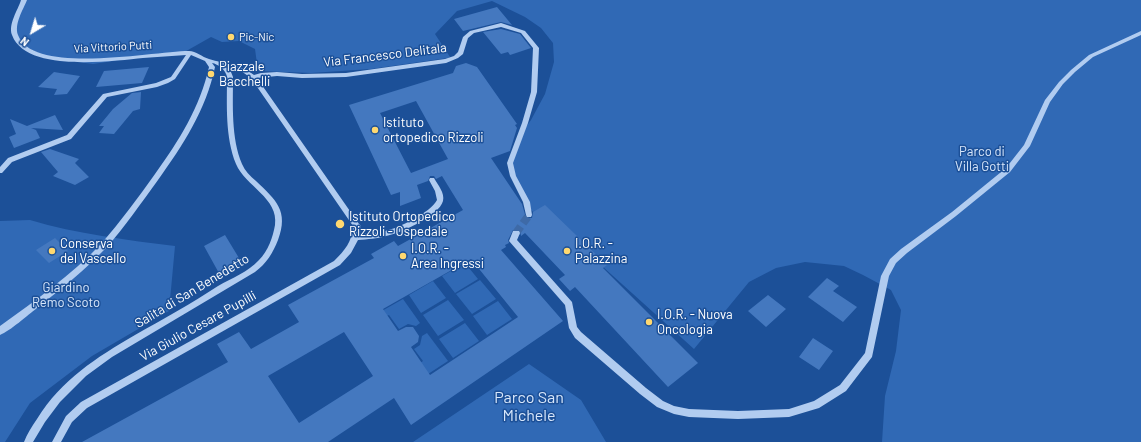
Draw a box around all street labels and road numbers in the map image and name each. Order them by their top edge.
street label: Via Vittorio Putti [73,38,153,56]
street label: Via Francesco Delitala [322,40,448,70]
street label: Salita di San Benedetto [132,251,252,331]
street label: Via Giulio Cesare Pupilli [137,287,259,365]

